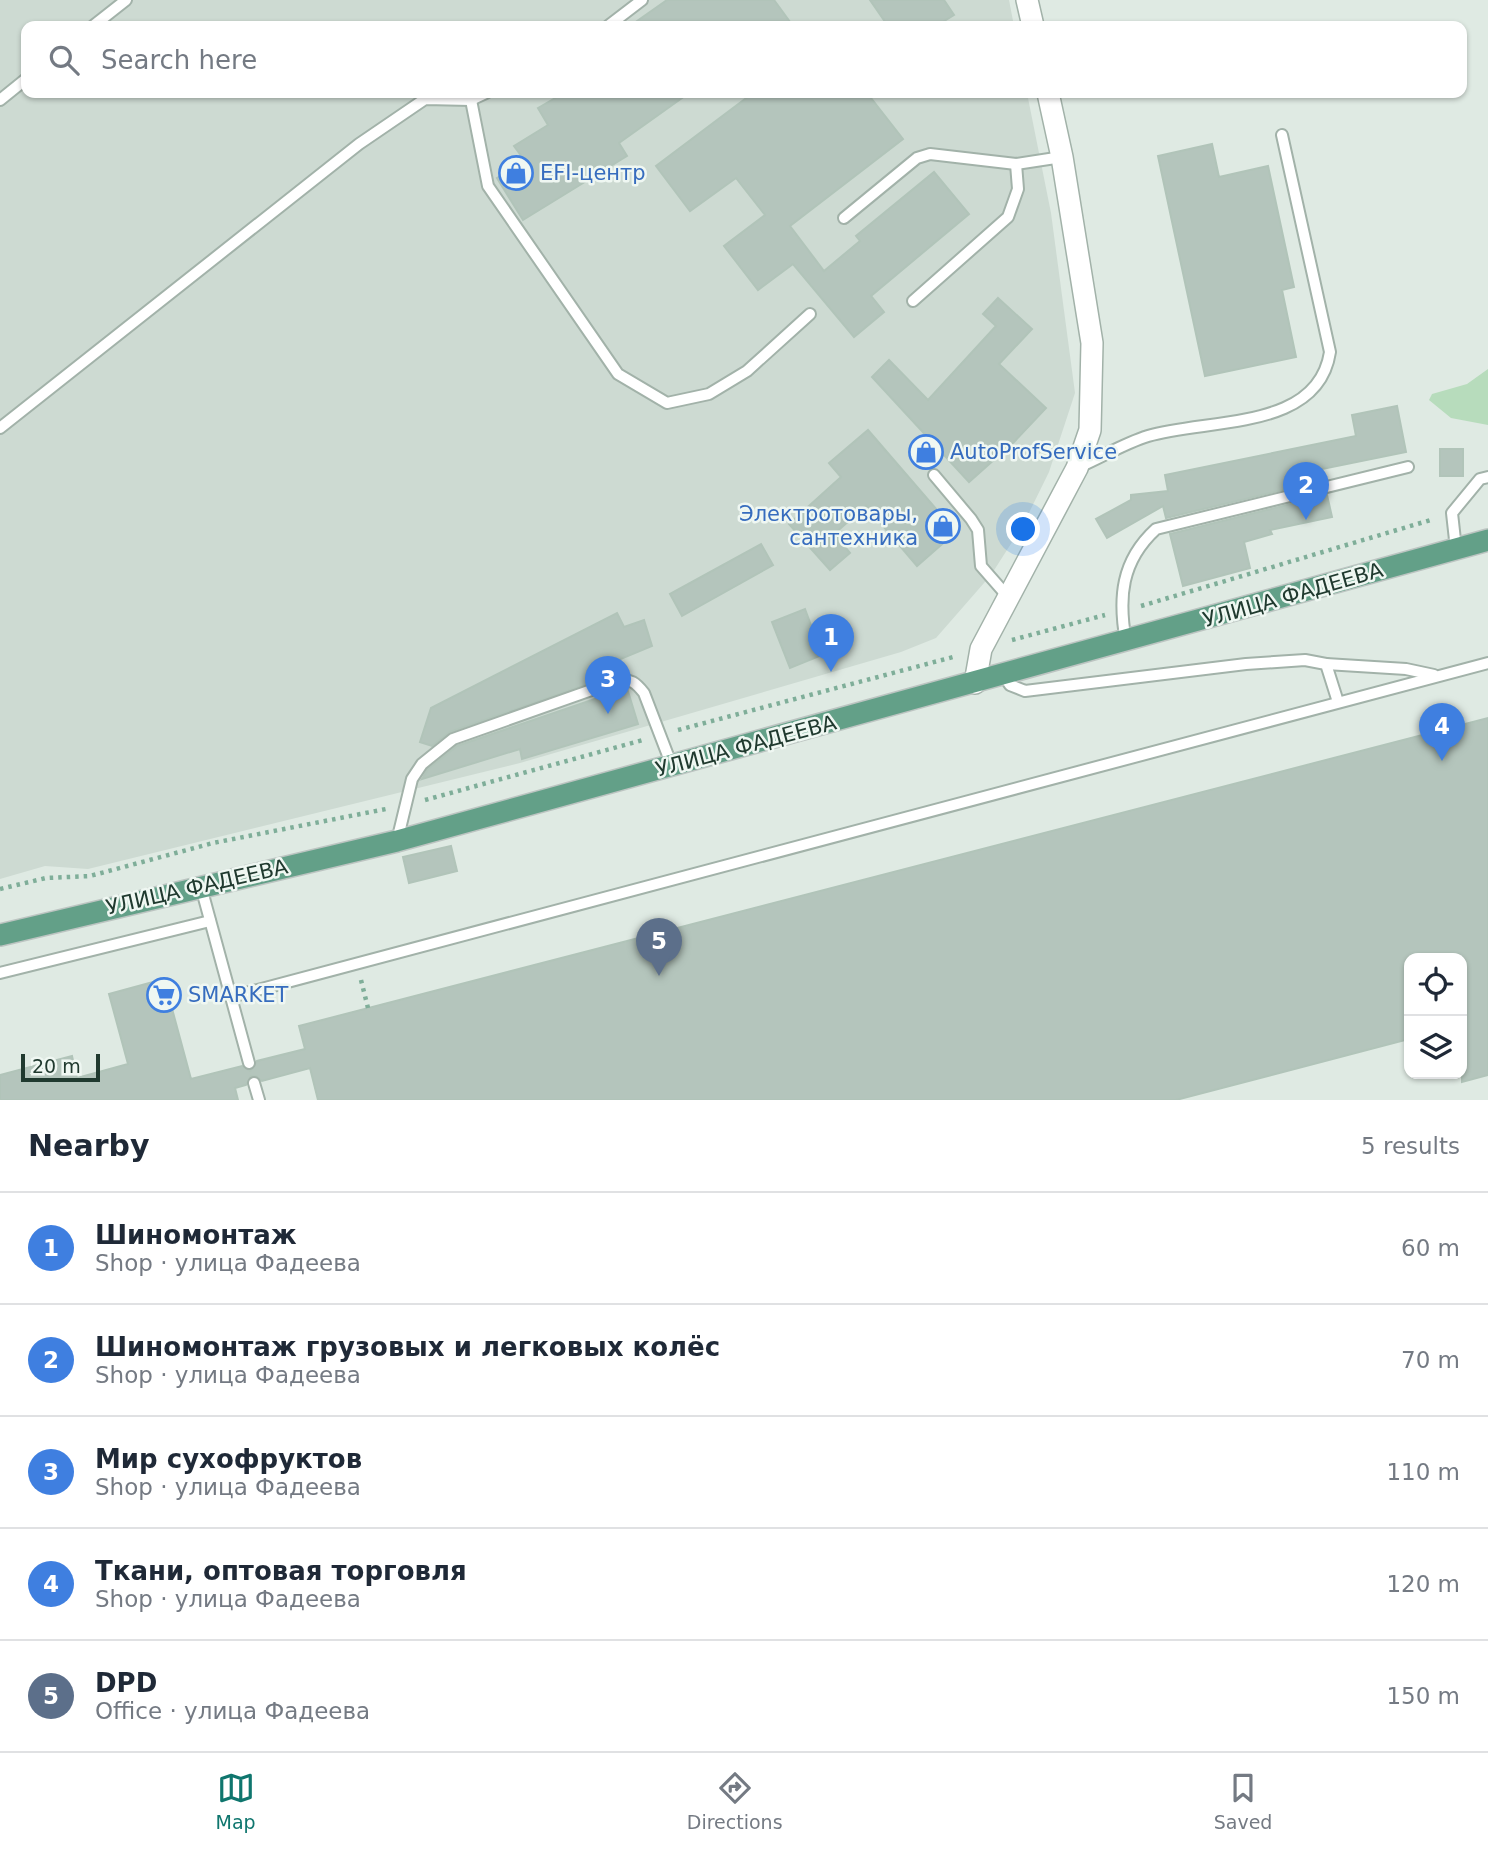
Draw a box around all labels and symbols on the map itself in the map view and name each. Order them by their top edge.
shop icon: EFI-центр [497,154,535,192]
place label: EFI-центр [540,161,646,185]
shop icon: AutoProfService [907,433,945,471]
place label: AutoProfService [950,440,1117,464]
pin: 2 [1283,462,1329,520]
place label: Электротовары, сантехника [739,502,918,550]
shop icon: Электротовары, сантехника [924,507,962,545]
your location [1006,512,1040,546]
street label: УЛИЦА ФАДЕЕВА [1200,558,1386,632]
pin: 1 [808,614,854,672]
pin: 3 [585,656,631,714]
pin: 4 [1419,703,1465,761]
street label: УЛИЦА ФАДЕЕВА [653,710,839,782]
street label: УЛИЦА ФАДЕЕВА [104,854,291,920]
pin: 5 [636,918,682,976]
supermarket icon: SMARKET [145,976,183,1014]
place label: SMARKET [188,983,288,1007]
scale bar [21,1051,100,1083]

